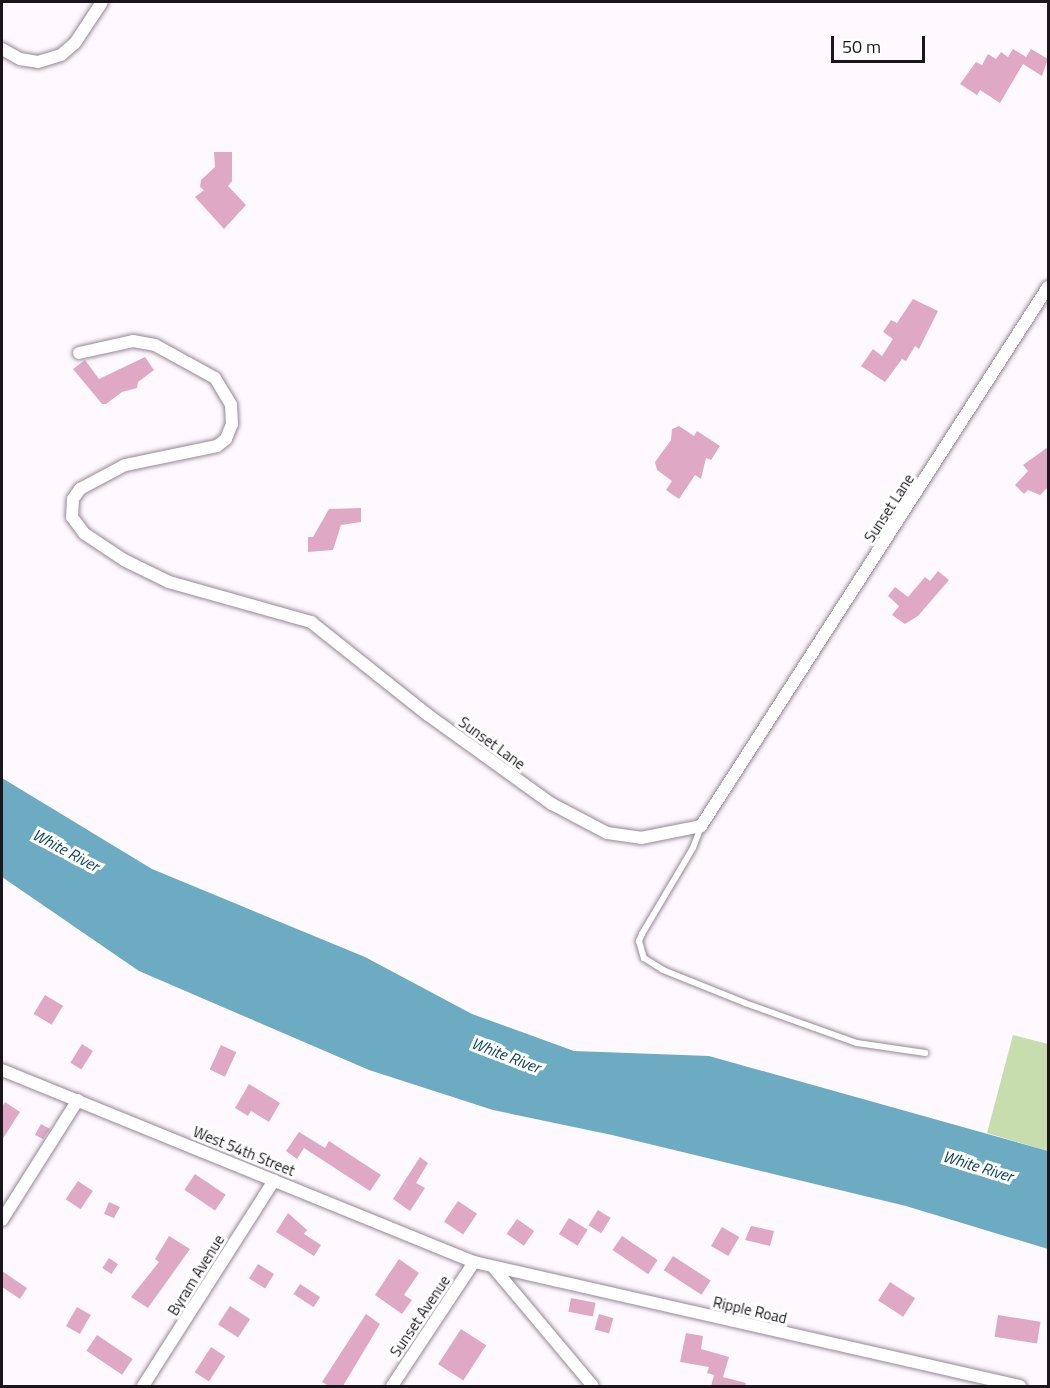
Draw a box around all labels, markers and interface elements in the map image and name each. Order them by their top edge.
scale bar [834,24,928,62]
text: 50 m [842,33,881,60]
street label: Sunset Lane [860,471,918,545]
street label: Sunset Lane [455,713,529,773]
water label: White River [30,825,102,875]
water label: White River [469,1033,543,1077]
street label: West 54th Street [190,1122,298,1180]
water label: White River [941,1146,1015,1186]
street label: Byram Avenue [164,1231,228,1319]
street label: Sunset Avenue [386,1272,454,1360]
street label: Ripple Road [711,1293,789,1327]

